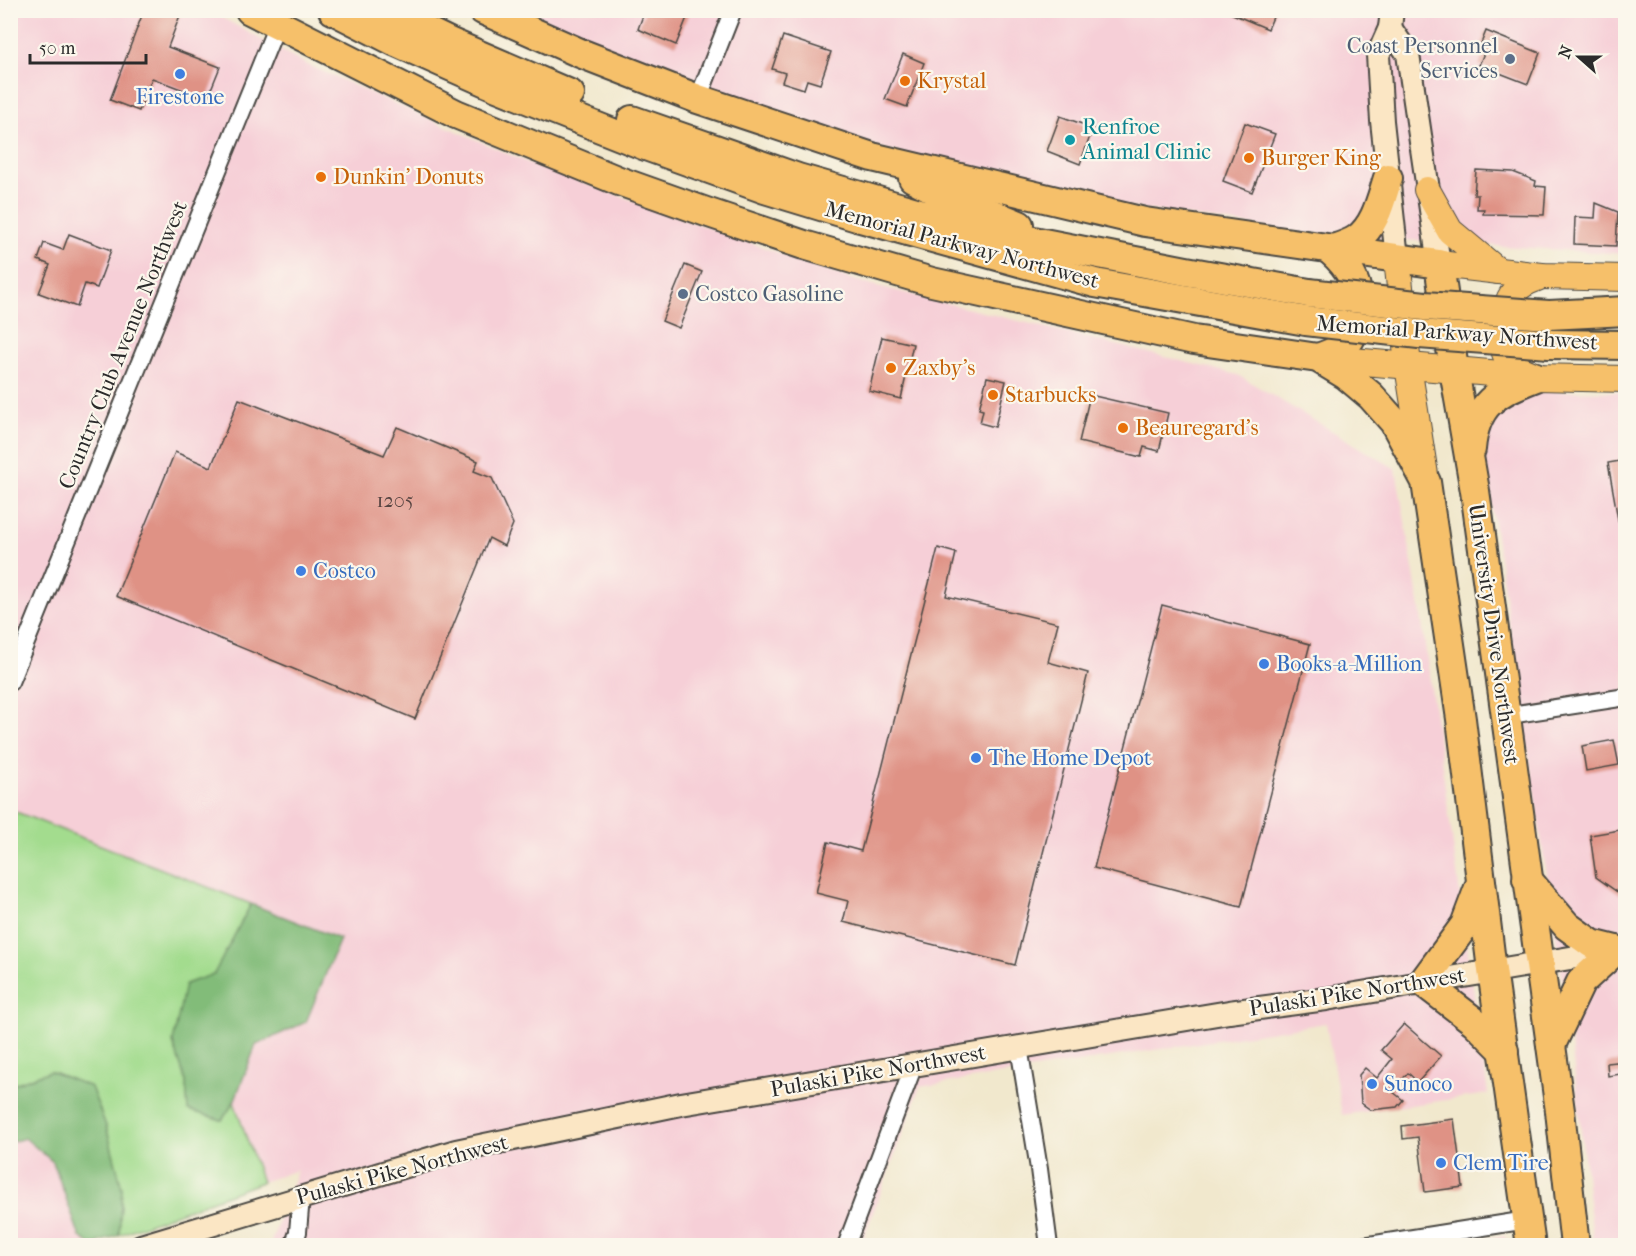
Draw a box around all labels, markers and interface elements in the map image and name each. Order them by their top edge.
scale bar [30,27,146,65]
north arrow [1549,27,1609,87]
place label: Coast Personnel Services [1347,33,1498,84]
text: 50 m [39,38,76,59]
text: N [1554,42,1577,61]
marker: Coast Personnel Services [1503,52,1517,66]
marker: Firestone [173,67,187,81]
place label: Krystal [917,68,986,94]
marker: Krystal [898,74,912,88]
place label: Firestone [136,84,225,110]
place label: Renfroe Animal Clinic [1081,114,1211,165]
marker: Renfroe Animal Clinic [1063,133,1077,147]
place label: Burger King [1261,145,1381,171]
marker: Burger King [1242,151,1256,165]
place label: Dunkin' Donuts [333,164,484,190]
marker: Dunkin' Donuts [314,170,328,184]
street label: Memorial Parkway Northwest [822,196,1102,294]
street label: Country Club Avenue Northwest [53,197,193,493]
place label: Costco Gasoline [695,281,844,307]
marker: Costco Gasoline [676,287,690,301]
street label: Memorial Parkway Northwest [1315,310,1599,356]
place label: Zaxby's [903,355,975,381]
marker: Zaxby's [884,361,898,375]
place label: Starbucks [1005,382,1096,408]
marker: Starbucks [986,388,1000,402]
place label: Beauregard's [1135,415,1259,441]
marker: Beauregard's [1116,421,1130,435]
house number: 1205 [376,489,414,512]
street label: University Drive Northwest [1463,502,1525,766]
place label: Costco [313,558,376,584]
marker: Costco [294,564,308,578]
place label: Books-a-Million [1276,651,1423,677]
marker: Books-a-Million [1257,657,1271,671]
place label: The Home Depot [988,745,1152,771]
marker: The Home Depot [969,751,983,765]
street label: Pulaski Pike Northwest [1247,962,1467,1022]
street label: Pulaski Pike Northwest [768,1039,988,1103]
place label: Sunoco [1384,1071,1452,1097]
marker: Sunoco [1365,1077,1379,1091]
street label: Pulaski Pike Northwest [293,1129,511,1211]
place label: Clem Tire [1453,1150,1549,1176]
marker: Clem Tire [1434,1156,1448,1170]

